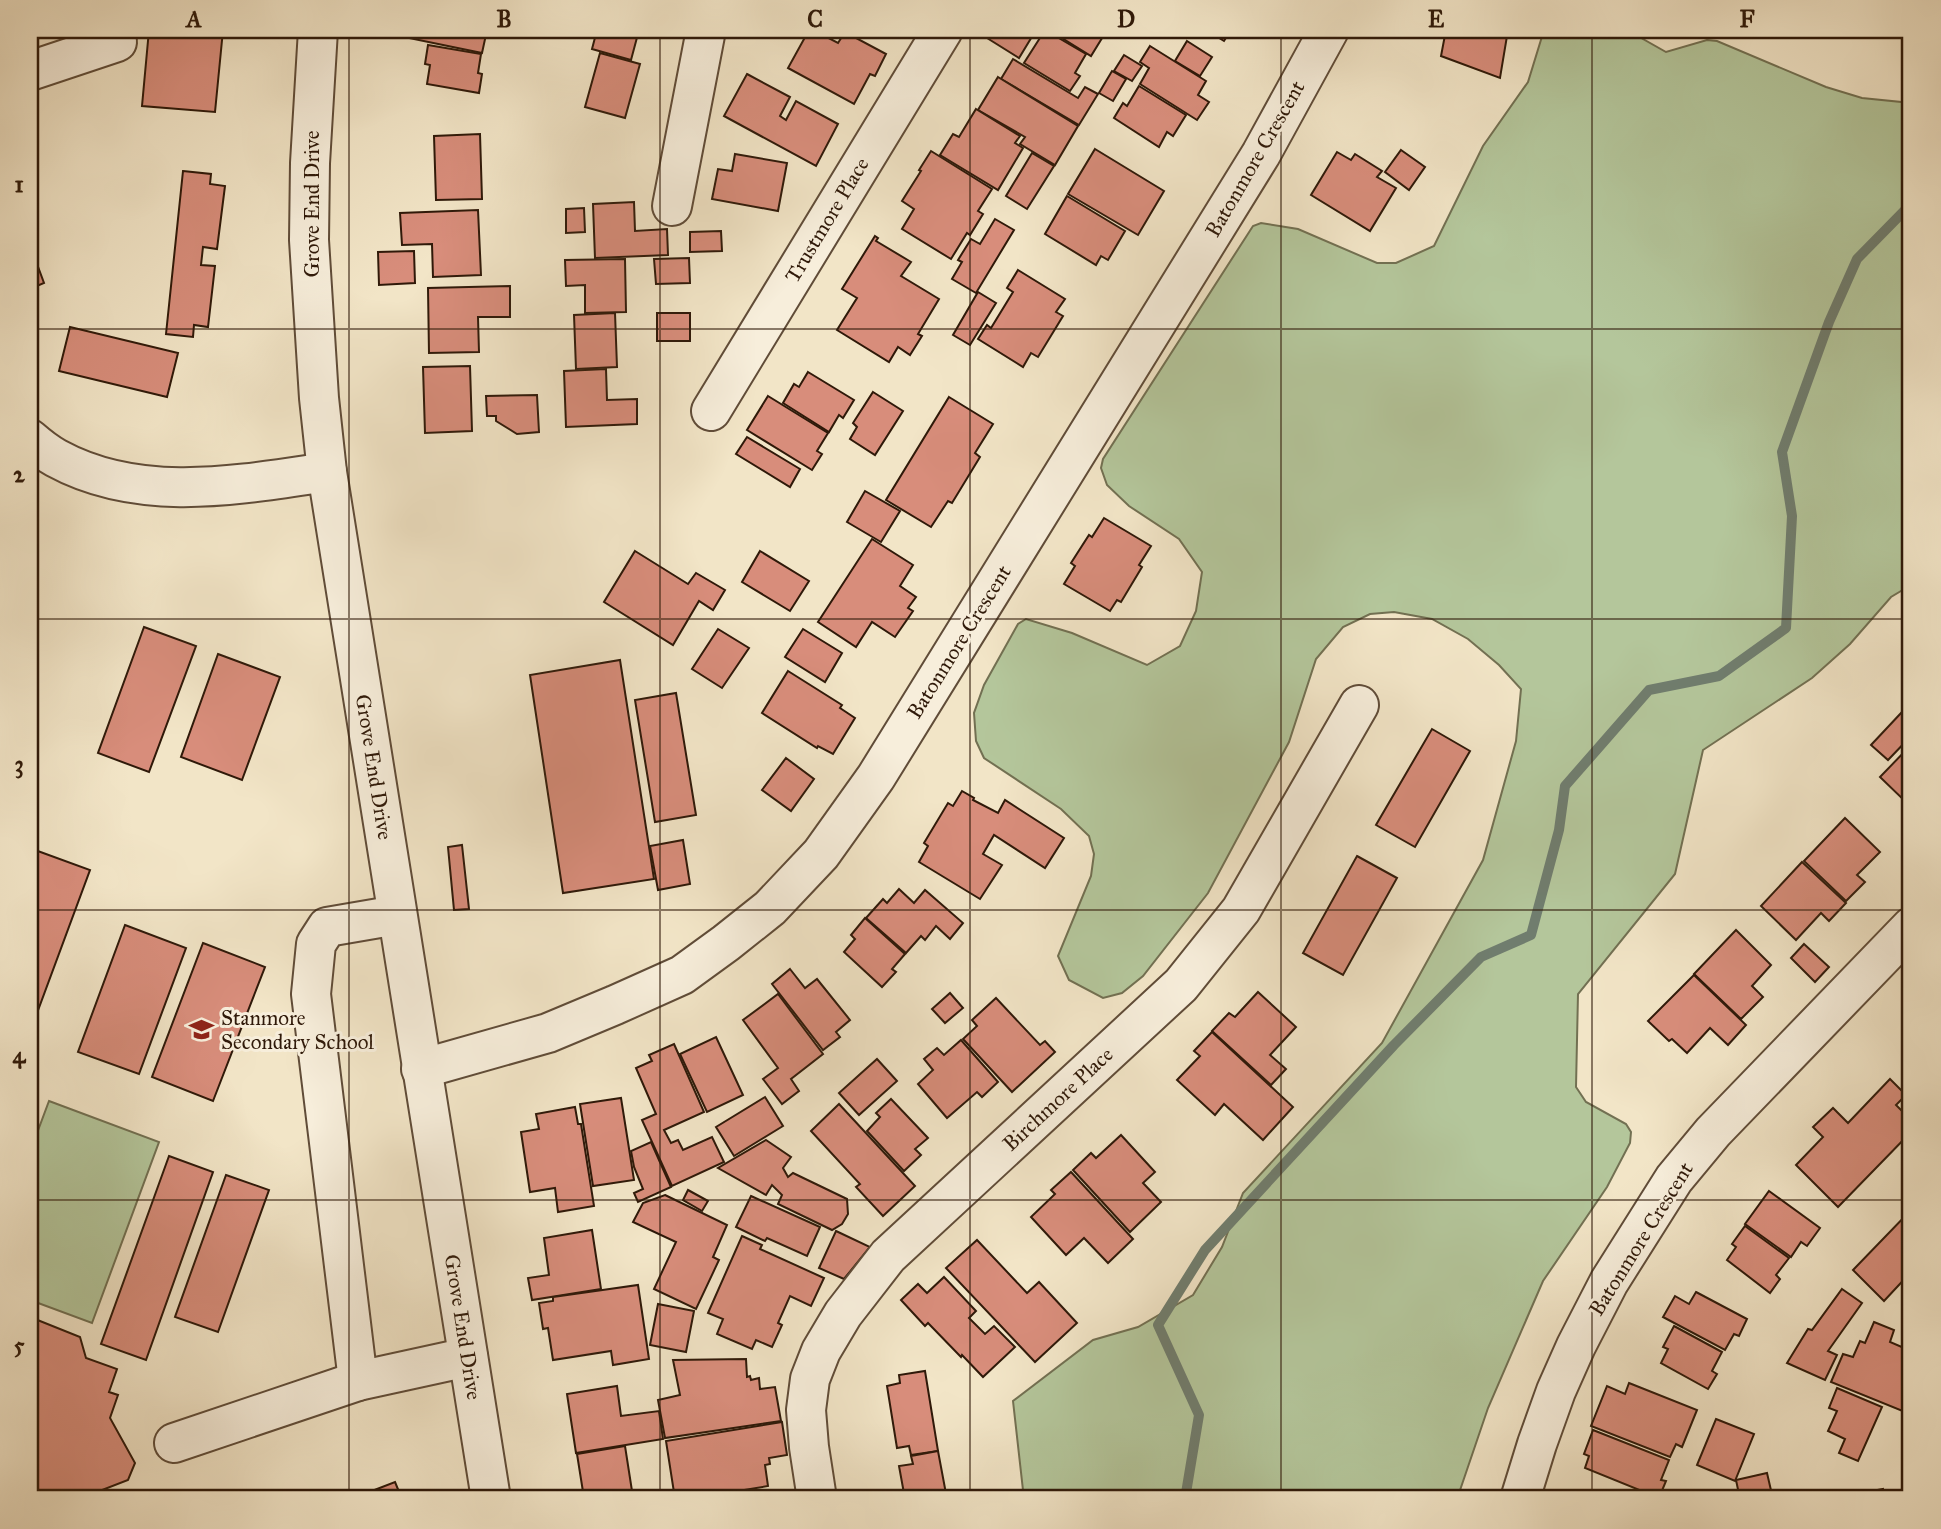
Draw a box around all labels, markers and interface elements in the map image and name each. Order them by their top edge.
text: A [184,5,202,33]
text: B [496,5,512,33]
text: C [807,5,823,33]
text: D [1117,5,1135,33]
text: E [1428,5,1445,33]
text: F [1739,5,1755,33]
street label: Batonmore Crescent [1200,76,1311,242]
street label: Grove End Drive [299,130,325,277]
street label: Trustmore Place [779,152,875,287]
text: 1 [14,170,24,198]
text: 2 [13,460,25,488]
street label: Batonmore Crescent [901,560,1017,724]
street label: Grove End Drive [350,692,398,842]
text: 3 [14,750,24,779]
place label: Stanmore Secondary School [221,1005,374,1055]
school or university icon: Stanmore Secondary School [187,1016,215,1044]
text: 4 [13,1041,27,1069]
street label: Birchmore Place [997,1041,1119,1157]
street label: Batonmore Crescent [1583,1157,1699,1321]
street label: Grove End Drive [439,1252,487,1402]
text: 5 [14,1331,25,1359]

